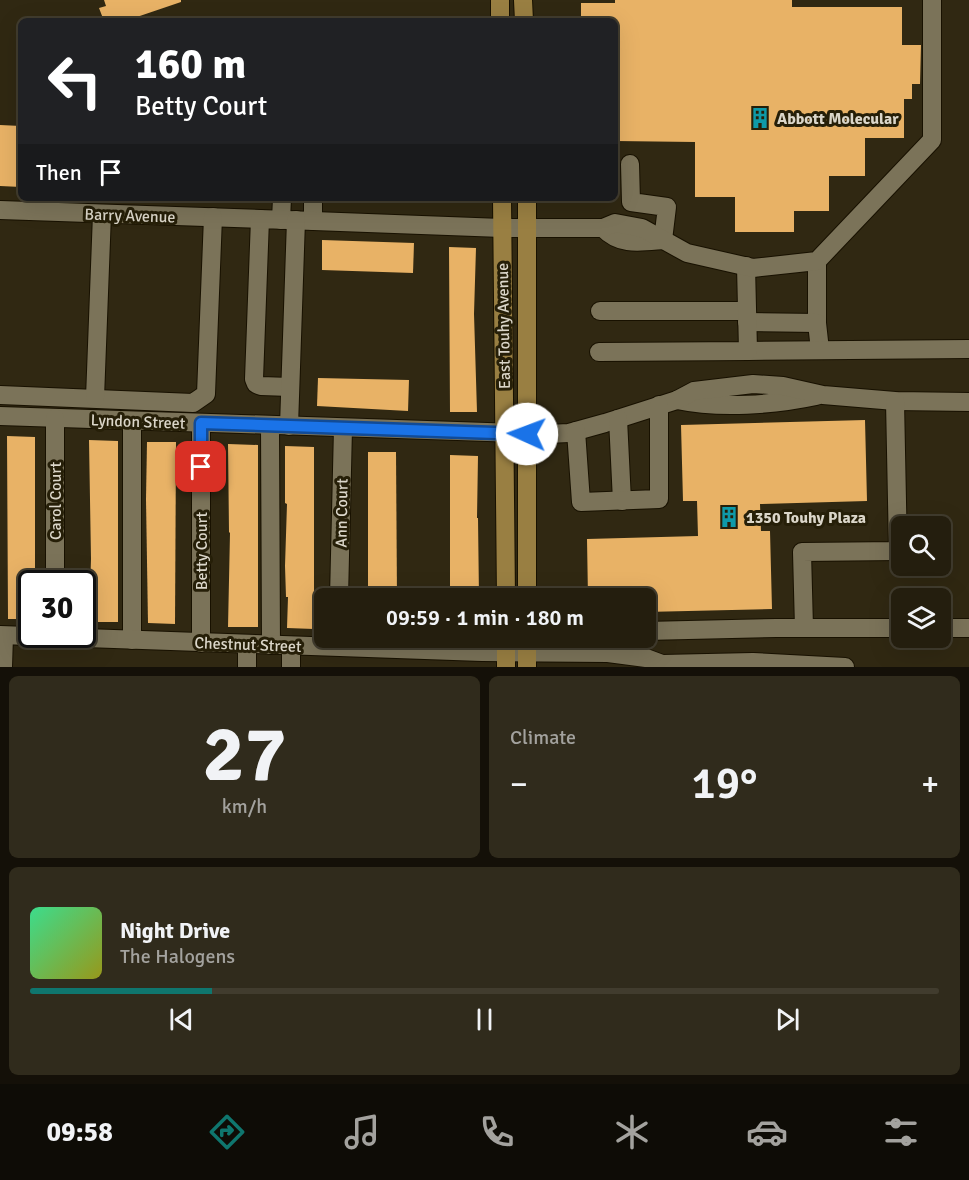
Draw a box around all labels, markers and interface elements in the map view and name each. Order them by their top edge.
text: 160 m [135,39,246,90]
icon: left [36,42,114,120]
text: Betty Court [135,90,267,123]
building icon: Abbott Molecular [748,106,772,130]
place label: Abbott Molecular [777,109,899,129]
icon: arrive [94,156,127,189]
text: Then [36,159,82,186]
street label: Barry Avenue [84,204,176,228]
street label: East Touhy Avenue [493,263,515,389]
position arrow [495,402,559,466]
street label: Lyndon Street [90,410,186,434]
pin [175,441,226,492]
icon: arrive [184,450,217,483]
street label: Carol Court [46,461,66,540]
street label: Ann Court [331,478,353,548]
building icon: 1350 Touhy Plaza [717,505,741,529]
place label: 1350 Touhy Plaza [746,508,866,528]
street label: Betty Court [192,511,212,590]
map controls [891,516,951,648]
button: search [891,516,951,576]
speed limit sign: 30 [18,570,96,648]
button: layers [891,588,951,648]
text: 09:59 · 1 min · 180 m [386,604,584,631]
street label: Chestnut Street [194,633,302,657]
text: 27 [202,707,287,803]
text: Climate [510,725,576,750]
text: 19° [692,756,757,811]
text: − [510,764,528,805]
text: + [921,764,939,805]
text: km/h [222,794,267,819]
text: Night Drive [120,917,230,944]
text: The Halogens [120,944,235,969]
icon: previous [165,1003,198,1036]
icon: pause [468,1003,501,1036]
icon: next [771,1003,804,1036]
icon: directions [206,1111,248,1153]
icon: music [341,1111,383,1153]
icon: phone [476,1111,518,1153]
icon: climate [611,1111,653,1153]
icon: car [746,1111,788,1153]
icon: filters [880,1111,922,1153]
text: 09:58 [46,1116,113,1149]

